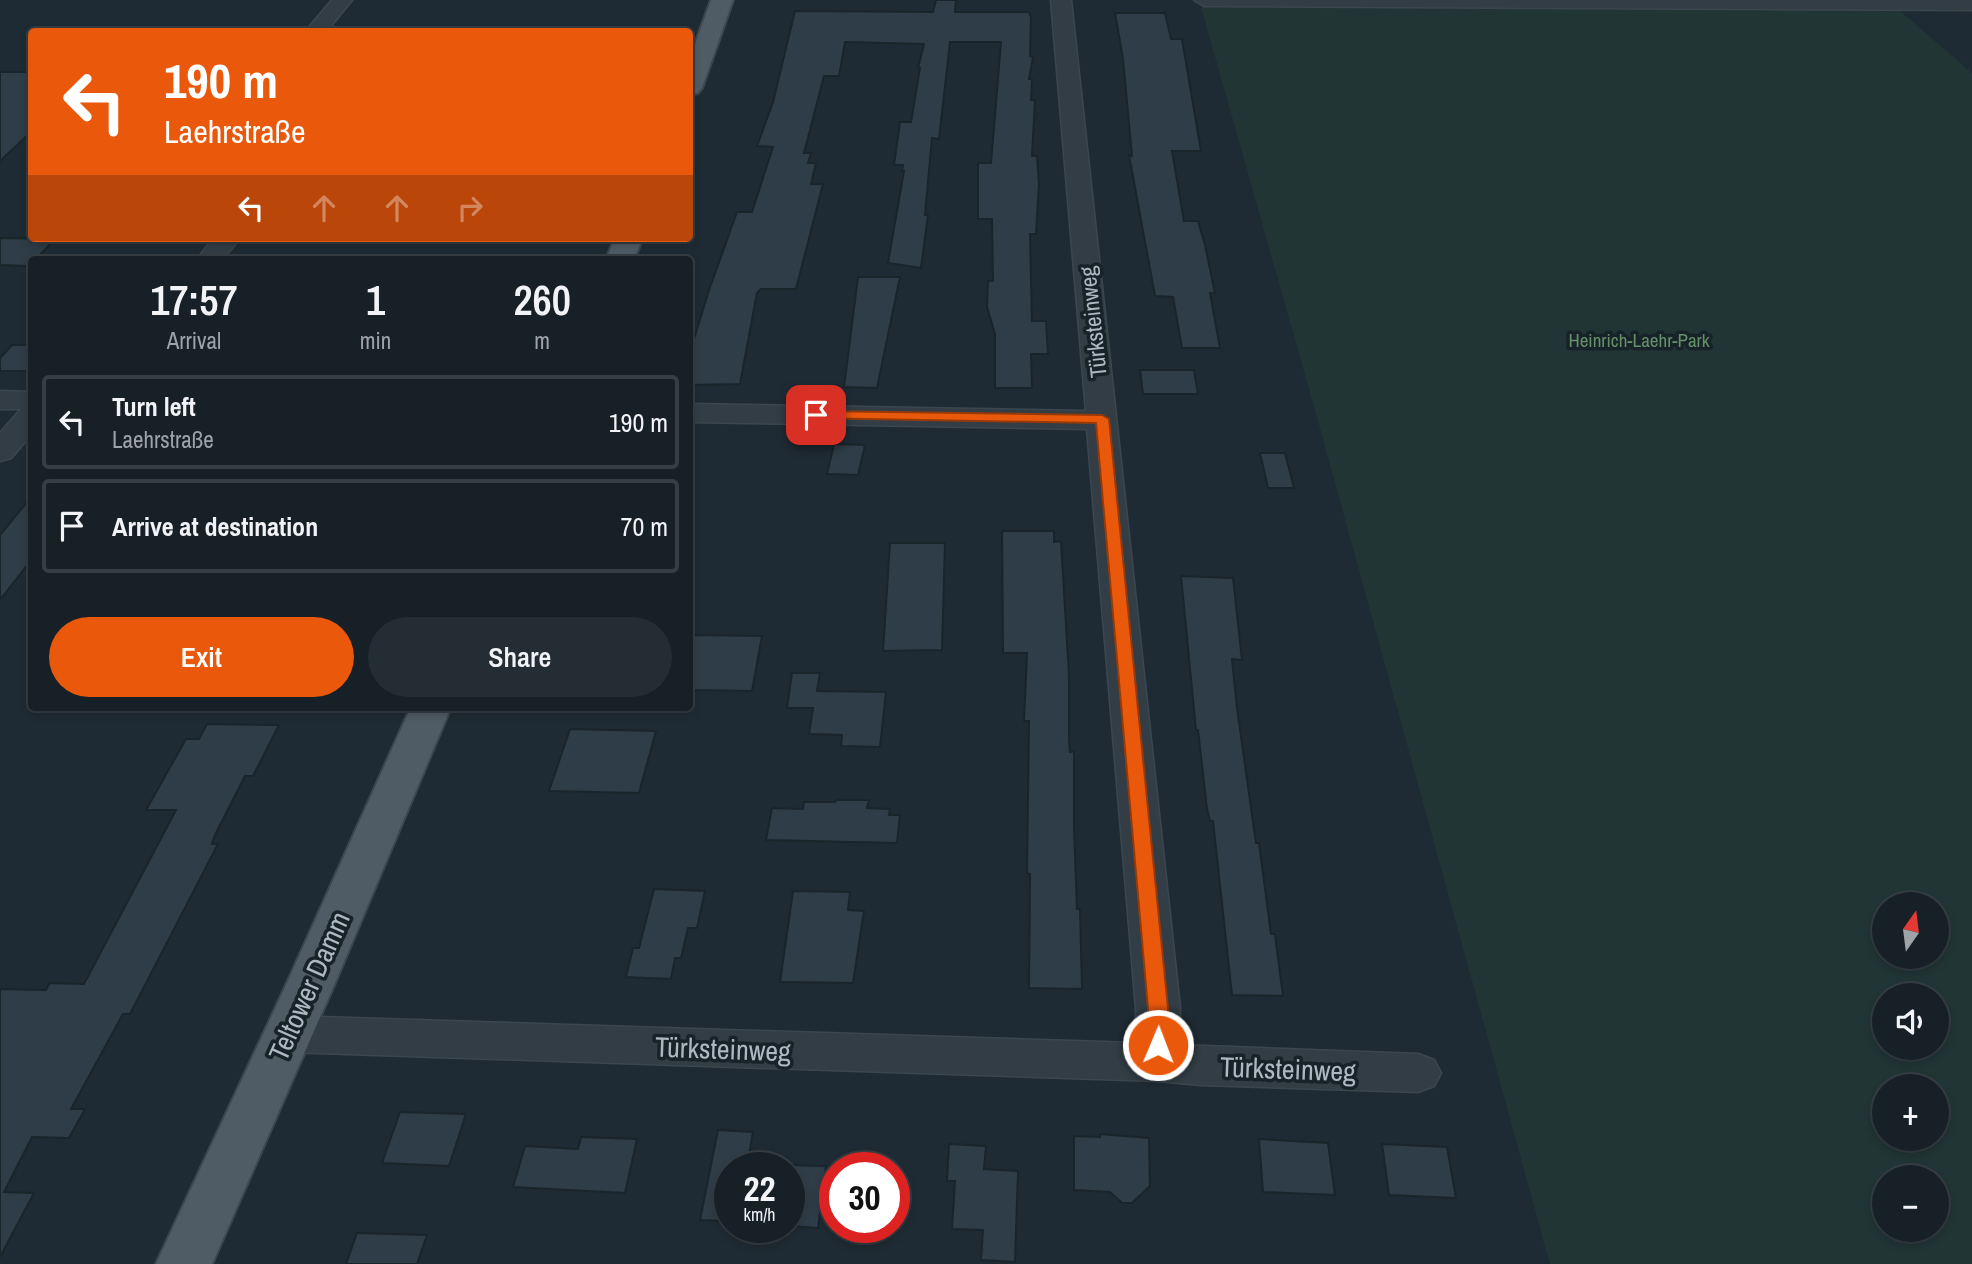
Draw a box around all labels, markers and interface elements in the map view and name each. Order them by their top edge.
text: 190 m [164,47,278,113]
icon: left [49,56,140,147]
text: Laehrstraße [164,110,305,153]
icon: left [232,189,270,227]
icon: ahead [305,189,343,227]
icon: ahead [378,189,416,227]
icon: right [451,189,489,227]
street label: Türksteinweg [1071,264,1114,379]
text: 17:57 [150,272,238,328]
text: 1 [366,272,385,328]
text: 260 [513,272,571,328]
text: Arrival [167,325,221,356]
text: min [360,325,391,356]
text: m [534,325,550,356]
park label: Heinrich-Laehr-Park [1568,327,1710,353]
pin [786,385,846,445]
text: Turn left [112,389,196,424]
icon: arrive [797,396,835,434]
icon: left [53,403,91,441]
text: 190 m [609,405,668,440]
text: Laehrstraße [112,424,214,455]
icon: arrive [53,507,91,545]
text: Arrive at destination [112,509,318,544]
text: 70 m [621,509,668,544]
button: Exit [49,617,354,697]
button: Share [368,617,672,697]
north arrow [1872,892,1950,970]
map controls [1872,892,1949,1242]
street label: Teltower Damm [259,905,359,1067]
button: sound [1872,983,1949,1060]
position arrow [1121,1008,1195,1082]
street label: Türksteinweg [654,1028,792,1070]
street label: Türksteinweg [1219,1048,1357,1090]
button: + [1872,1074,1949,1151]
speed limit sign: 30 [819,1152,910,1243]
text: 22 [744,1165,775,1212]
button: − [1872,1165,1949,1242]
text: km/h [744,1202,776,1227]

